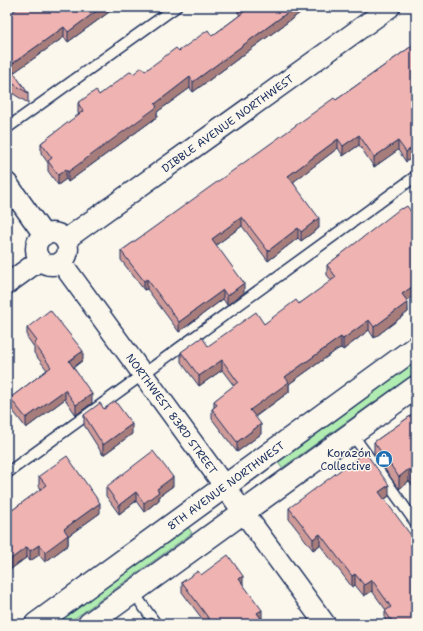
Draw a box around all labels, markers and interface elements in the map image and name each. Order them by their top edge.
street label: DIBBLE AVENUE NORTHWEST [159,71,297,176]
street label: NORTHWEST 83RD STREET [123,351,221,477]
street label: 8TH AVENUE NORTHWEST [164,438,288,533]
place label: Korazón Collective [320,446,371,474]
shop icon: Korazón Collective [374,449,394,469]

